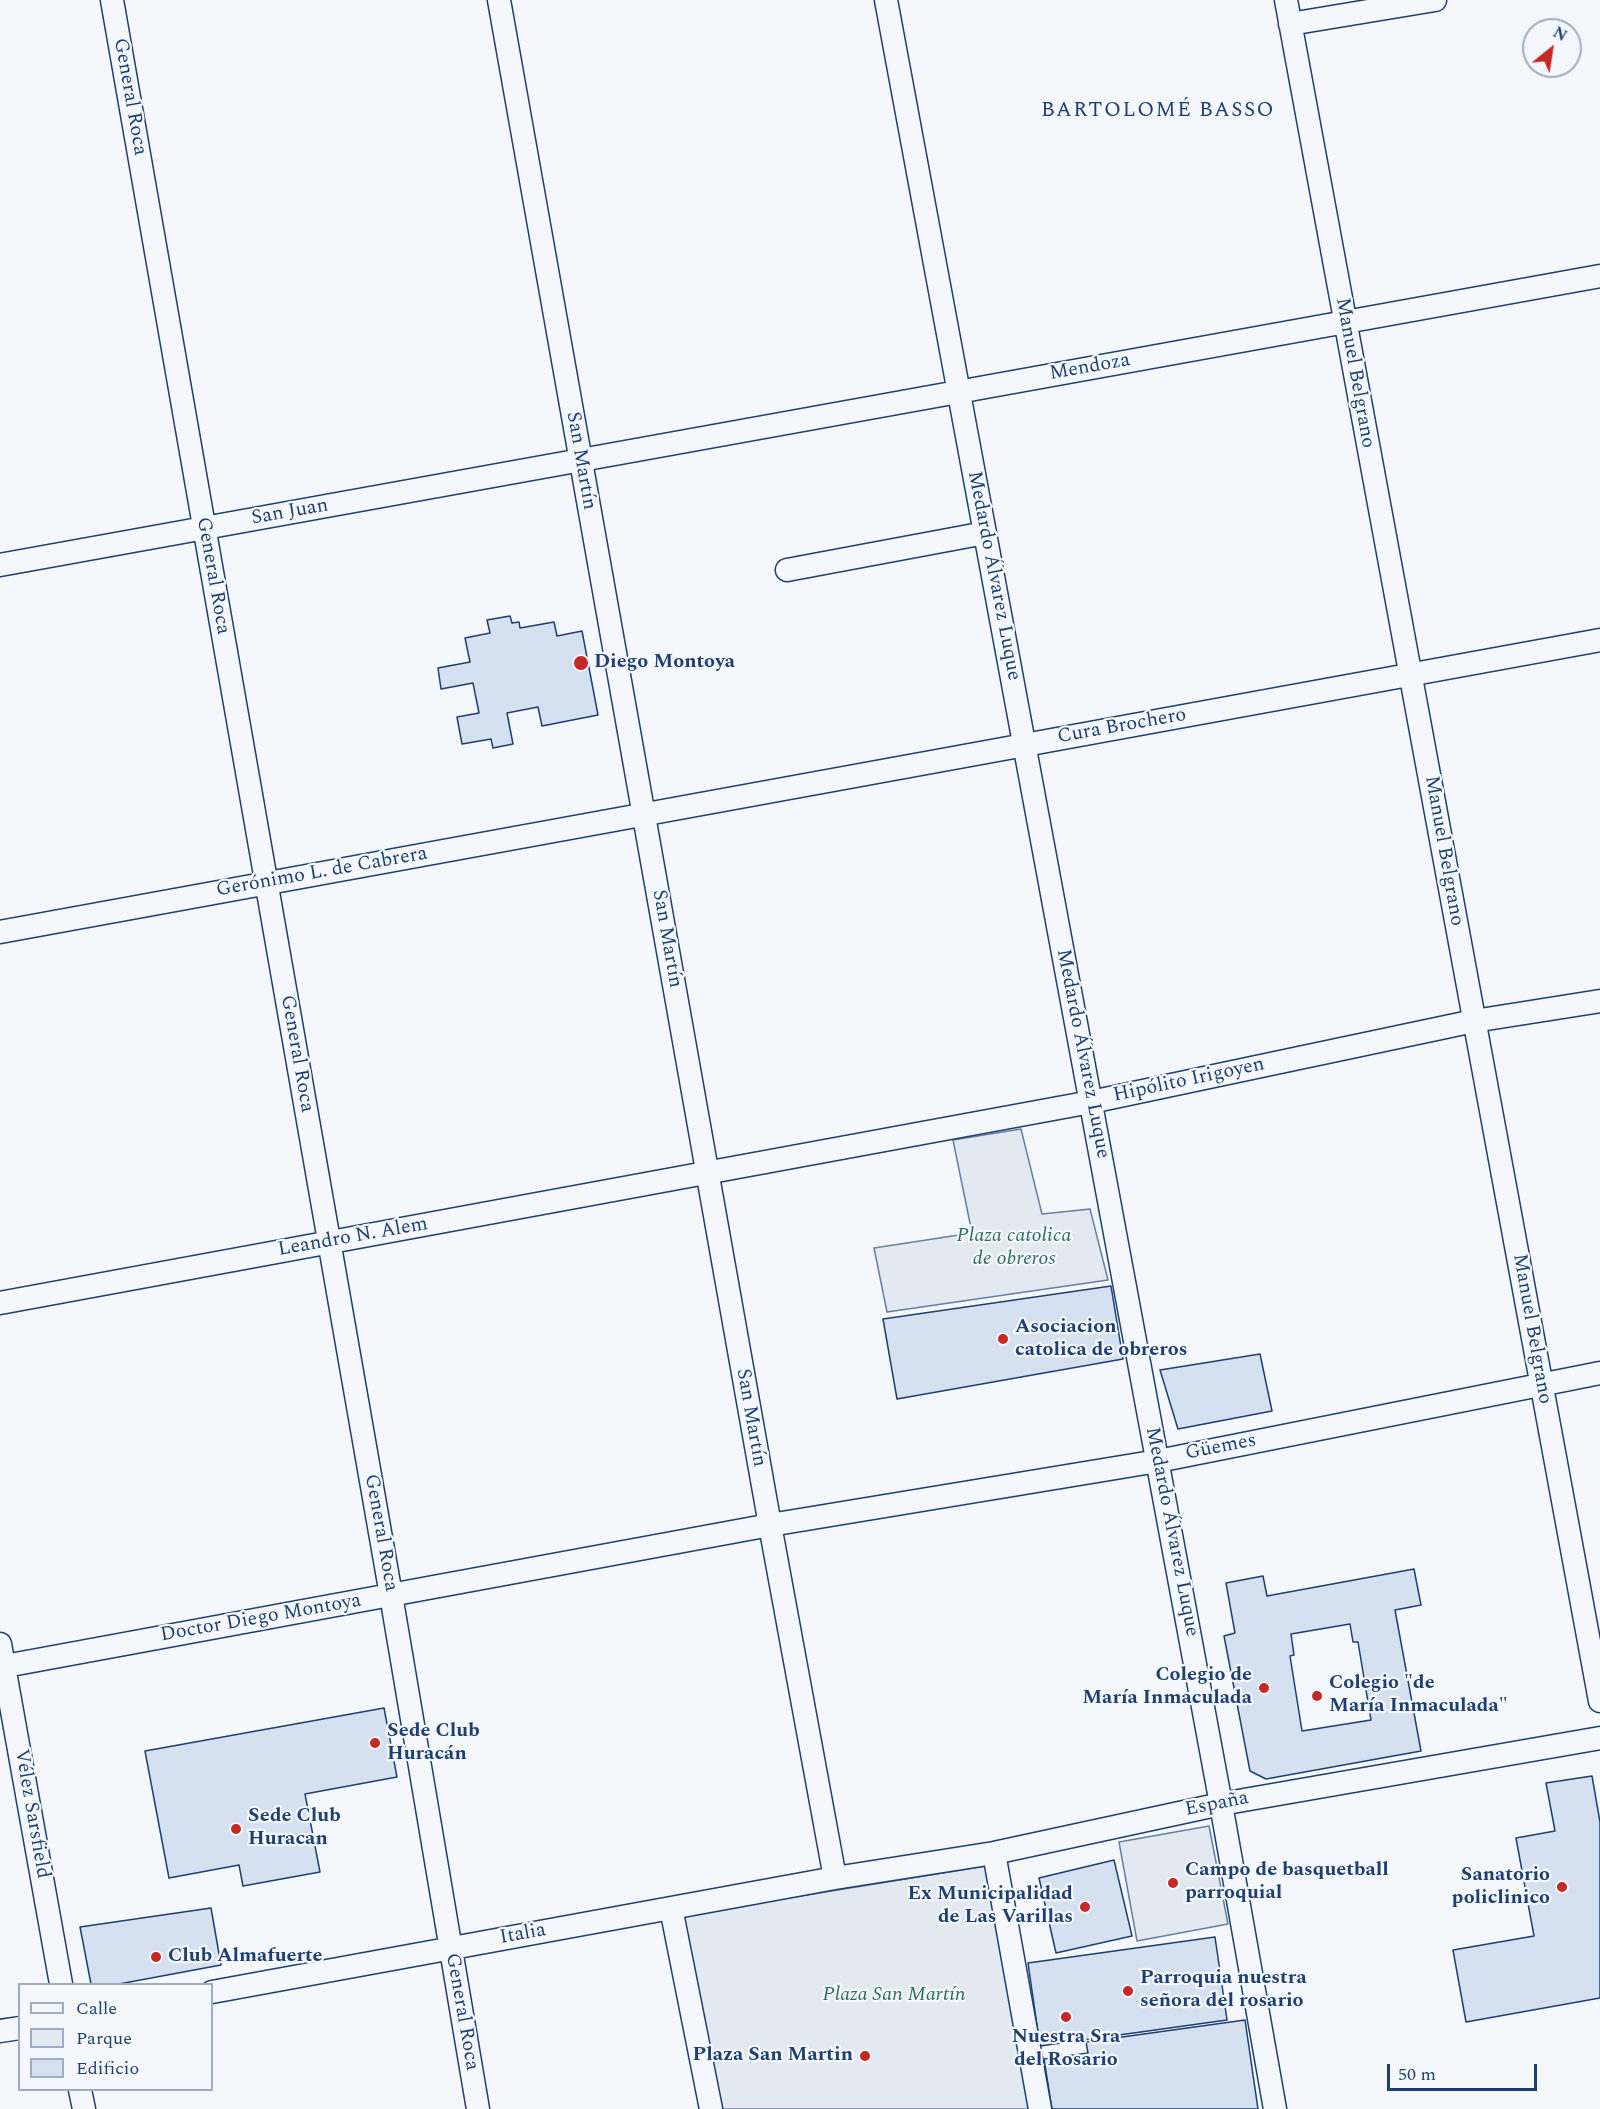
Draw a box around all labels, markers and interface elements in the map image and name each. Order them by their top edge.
north arrow [1522,18,1582,78]
text: N [1548,20,1572,48]
street label: General Roca [107,37,151,157]
district label: BARTOLOMÉ BASSO [1041,99,1275,125]
street label: Manuel Belgrano [1329,296,1379,450]
street label: Mendoza [1048,349,1132,387]
street label: San Martín [560,410,600,512]
street label: Medardo Álvarez Luque [961,469,1025,683]
street label: San Juan [250,494,330,532]
street label: General Roca [190,516,234,636]
place label: Diego Montoya [594,651,735,675]
marker: Diego Montoya [572,654,590,672]
street label: Cura Brochero [1056,704,1188,750]
street label: Manuel Belgrano [1418,774,1468,928]
street label: Gerónimo L. de Cabrera [215,843,429,903]
street label: San Martín [646,888,686,990]
street label: Medardo Álvarez Luque [1050,947,1114,1161]
street label: General Roca [274,994,318,1114]
street label: Hipólito Irigoyen [1111,1053,1267,1109]
street label: Leandro N. Alem [276,1213,430,1263]
park label: Plaza catolica de obreros [957,1225,1071,1272]
street label: Manuel Belgrano [1506,1252,1556,1406]
place label: Asociacion catolica de obreros [1015,1316,1187,1363]
marker: Asociacion catolica de obreros [996,1332,1010,1346]
street label: San Martín [730,1367,770,1469]
street label: Medardo Álvarez Luque [1139,1425,1203,1639]
street label: Güemes [1183,1429,1259,1467]
street label: General Roca [358,1473,402,1593]
street label: Doctor Diego Montoya [159,1590,363,1648]
place label: Colegio de María Inmaculada [1082,1664,1252,1711]
place label: Colegio "de María Inmaculada" [1329,1672,1508,1719]
marker: Colegio de María Inmaculada [1257,1681,1271,1695]
marker: Colegio "de María Inmaculada" [1310,1689,1324,1703]
place label: Sede Club Huracán [387,1720,480,1767]
marker: Sede Club Huracán [368,1736,382,1750]
street label: Vélez Sarsfield [8,1747,54,1881]
street label: España [1183,1787,1251,1823]
place label: Sede Club Huracan [248,1805,341,1852]
marker: Sede Club Huracan [229,1822,243,1836]
place label: Campo de basquetball parroquial [1185,1859,1389,1906]
place label: Sanatorio policlinico [1452,1864,1550,1911]
marker: Campo de basquetball parroquial [1166,1876,1180,1890]
marker: Sanatorio policlinico [1555,1880,1569,1894]
place label: Ex Municipalidad de Las Varillas [908,1883,1073,1930]
marker: Ex Municipalidad de Las Varillas [1078,1900,1092,1914]
street label: Italia [498,1919,548,1951]
place label: Club Almafuerte [168,1945,322,1969]
marker: Club Almafuerte [149,1950,163,1964]
street label: General Roca [439,1952,483,2072]
place label: Parroquia nuestra señora del rosario [1140,1967,1307,2014]
legend [18,1983,213,2091]
park label: Plaza San Martín [822,1984,966,2008]
marker: Parroquia nuestra señora del rosario [1121,1984,1135,1998]
text: Calle [76,1995,117,2022]
marker: Nuestra Sra del Rosario [1059,2010,1073,2024]
text: Parque [76,2025,132,2052]
place label: Nuestra Sra del Rosario [1012,2026,1120,2073]
place label: Plaza San Martin [693,2044,853,2068]
marker: Plaza San Martin [858,2049,872,2063]
scale bar [1390,2052,1540,2090]
text: Edificio [76,2055,139,2082]
text: 50 m [1398,2061,1436,2088]

